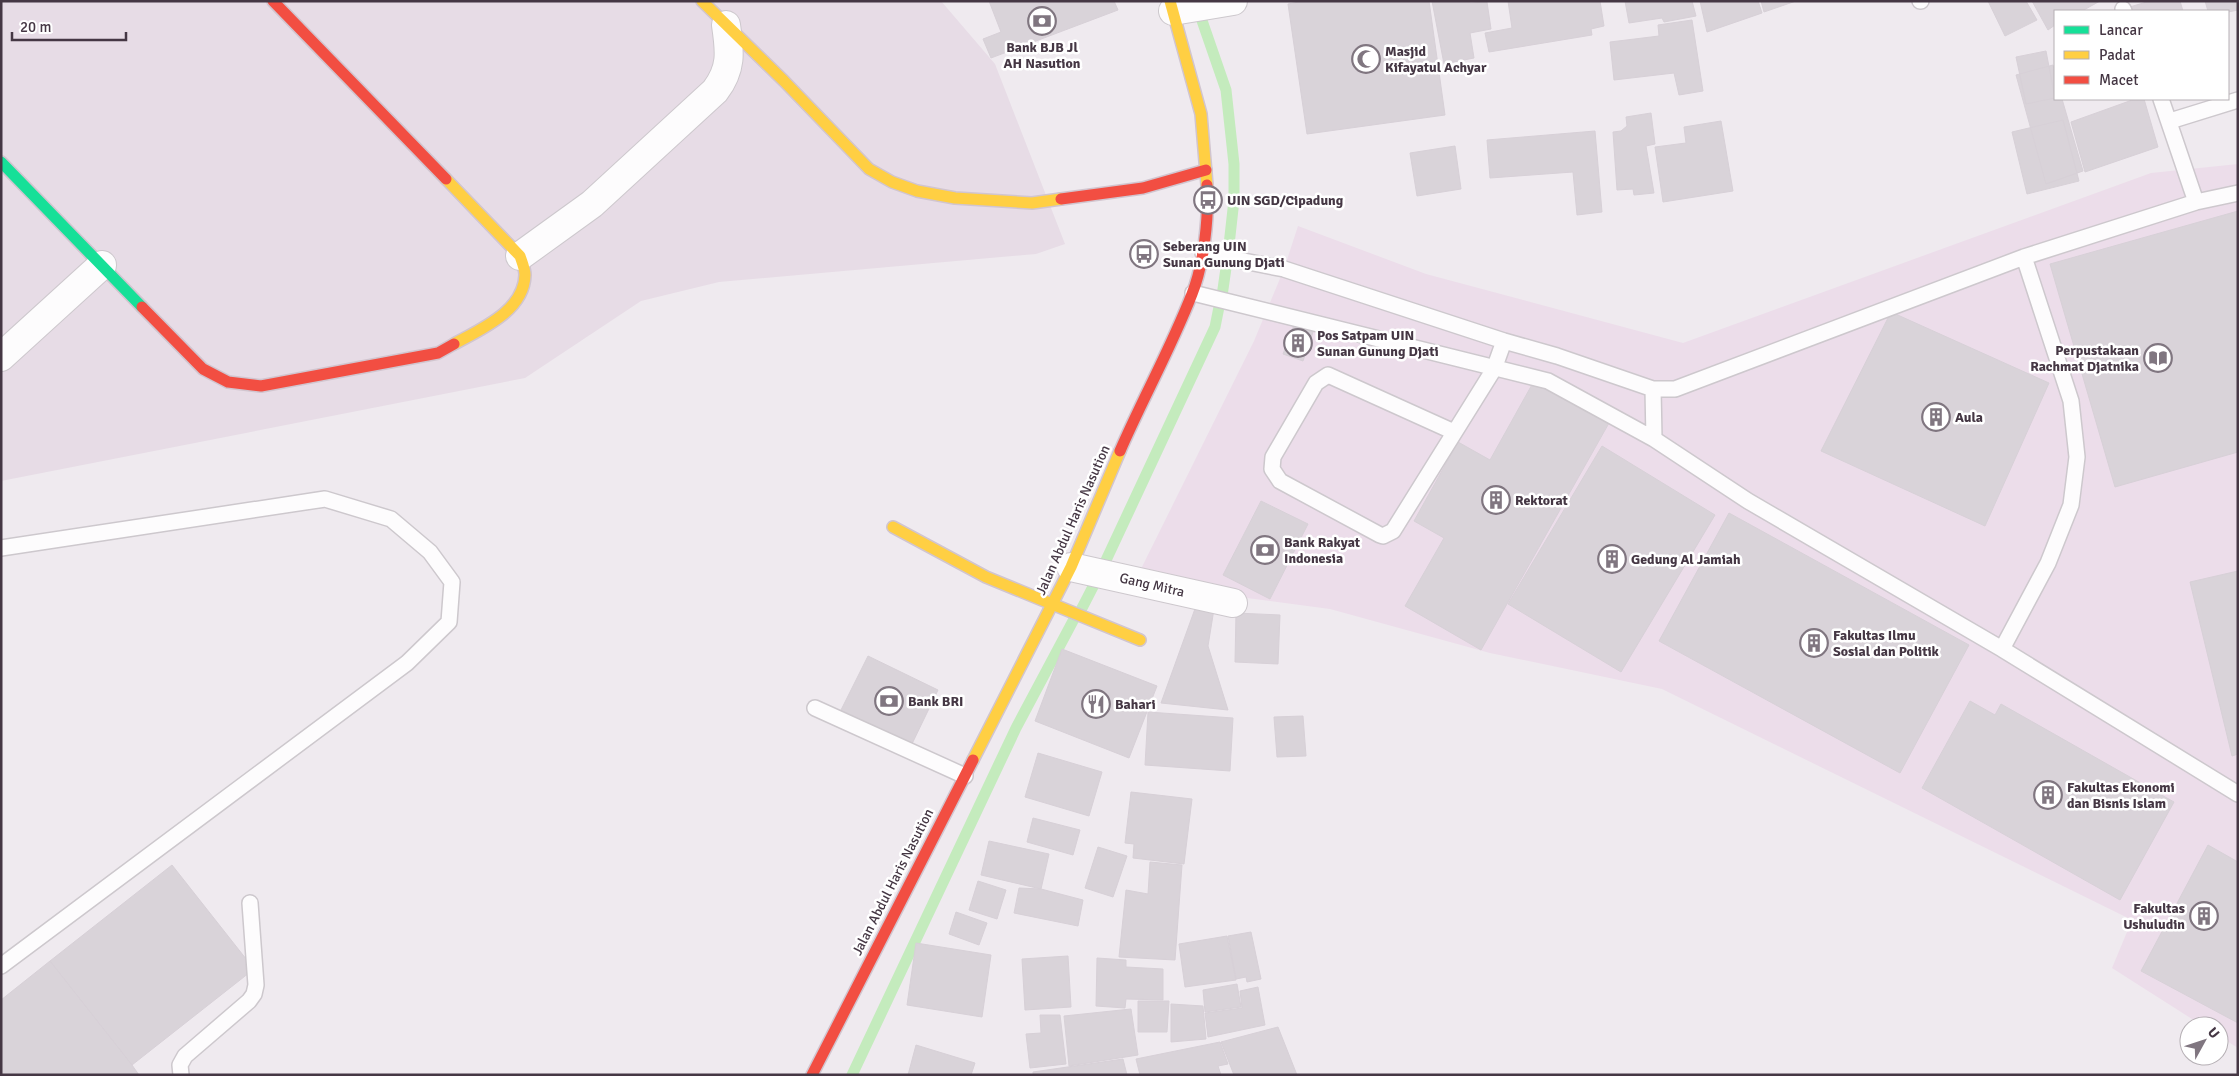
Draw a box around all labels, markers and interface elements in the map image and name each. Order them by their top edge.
bank icon: Bank BJB Jl AH Nasution [1027,6,1057,36]
scale bar [12,10,126,42]
legend [2054,10,2229,100]
text: 20 m [20,18,51,36]
text: Lancar [2099,21,2143,39]
place label: Bank BJB Jl AH Nasution [1004,39,1081,72]
place label: Masjid Kifayatul Achyar [1385,43,1487,76]
mosque icon: Masjid Kifayatul Achyar [1351,44,1381,74]
text: Padat [2099,46,2135,64]
text: Macet [2099,71,2138,89]
bus stop icon: UIN SGD/Cipadung [1193,185,1223,215]
place label: UIN SGD/Cipadung [1227,192,1344,209]
place label: Seberang UIN Sunan Gunung Djati [1163,238,1285,271]
bus stop icon: Seberang UIN Sunan Gunung Djati [1129,239,1159,269]
place label: Pos Satpam UIN Sunan Gunung Djati [1317,327,1439,360]
building icon: Pos Satpam UIN Sunan Gunung Djati [1283,328,1313,358]
place label: Perpustakaan Rachmat Djatnika [2030,342,2139,375]
library icon: Perpustakaan Rachmat Djatnika [2143,343,2173,373]
building icon: Aula [1921,402,1951,432]
place label: Aula [1955,409,1983,426]
street label: Jalan Abdul Haris Nasution [1032,442,1114,598]
building icon: Rektorat [1481,485,1511,515]
place label: Rektorat [1515,492,1569,509]
place label: Bank Rakyat Indonesia [1284,534,1361,567]
bank icon: Bank Rakyat Indonesia [1250,535,1280,565]
building icon: Gedung Al Jamiah [1597,544,1627,574]
place label: Gedung Al Jamiah [1631,551,1741,568]
street label: Gang Mitra [1118,569,1186,601]
place label: Fakultas Ilmu Sosial dan Politik [1833,627,1940,660]
building icon: Fakultas Ilmu Sosial dan Politik [1799,628,1829,658]
bank icon: Bank BRI [874,686,904,716]
restaurant icon: Bahari [1081,689,1111,719]
place label: Bank BRI [908,693,963,710]
place label: Bahari [1115,696,1156,713]
place label: Fakultas Ekonomi dan Bisnis Islam [2067,779,2175,812]
building icon: Fakultas Ekonomi dan Bisnis Islam [2033,780,2063,810]
street label: Jalan Abdul Haris Nasution [849,806,937,958]
place label: Fakultas Ushuludin [2123,900,2185,933]
building icon: Fakultas Ushuludin [2189,901,2219,931]
north arrow [2179,1016,2229,1066]
text: U [2204,1024,2223,1042]

